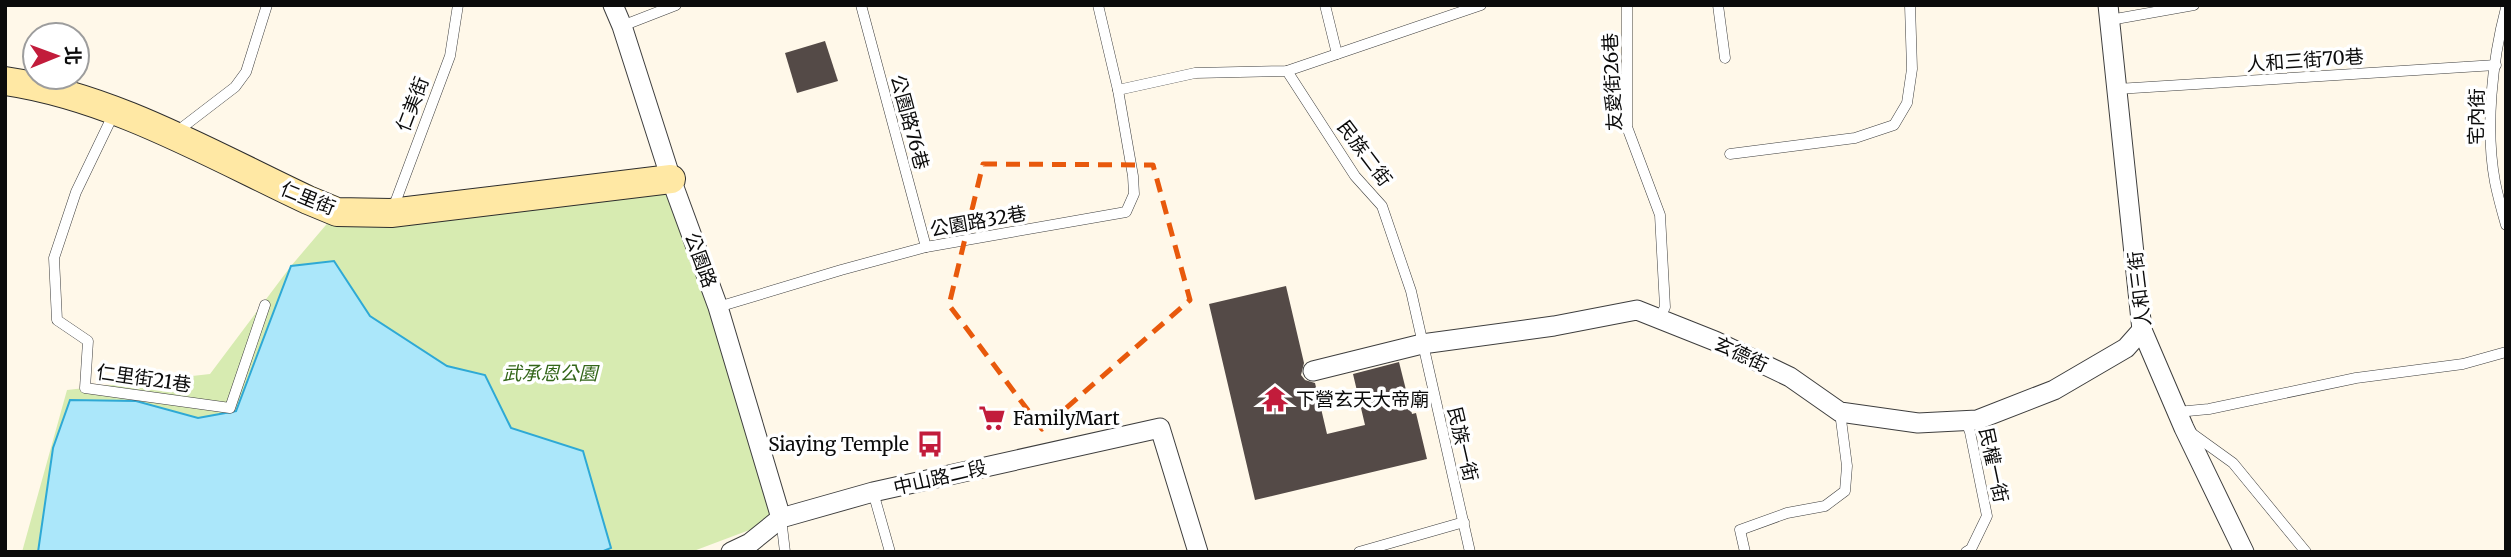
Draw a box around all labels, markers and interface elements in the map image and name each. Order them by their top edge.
north arrow [21,21,91,91]
street label: 友愛街26巷 [1597,32,1627,132]
street label: 人和三街70巷 [2246,44,2364,76]
text: 北 [61,46,85,65]
street label: 公園路76巷 [886,72,934,172]
street label: 仁美街 [391,73,433,135]
street label: 宅內街 [2464,88,2488,146]
street label: 民族二街 [1333,115,1397,191]
street label: 仁里街 [277,176,339,220]
street label: 公園路32巷 [928,201,1028,241]
street label: 公園路 [680,229,722,291]
street label: 人和三街 [2122,250,2156,328]
street label: 玄德街 [1710,331,1772,377]
street label: 仁里街21巷 [95,359,193,397]
park label: 武承恩公園 [502,361,600,385]
temple icon: 下營玄天大帝廟 [1260,384,1290,414]
place label: 下營玄天大帝廟 [1296,387,1429,411]
supermarket icon: FamilyMart [977,403,1007,433]
street label: 民族一街 [1443,404,1483,484]
place label: FamilyMart [1013,406,1120,430]
street label: 民權一街 [1974,425,2014,505]
bus stop icon: Siaying Temple [915,429,945,459]
place label: Siaying Temple [768,432,909,456]
street label: 中山路二段 [891,455,989,499]

